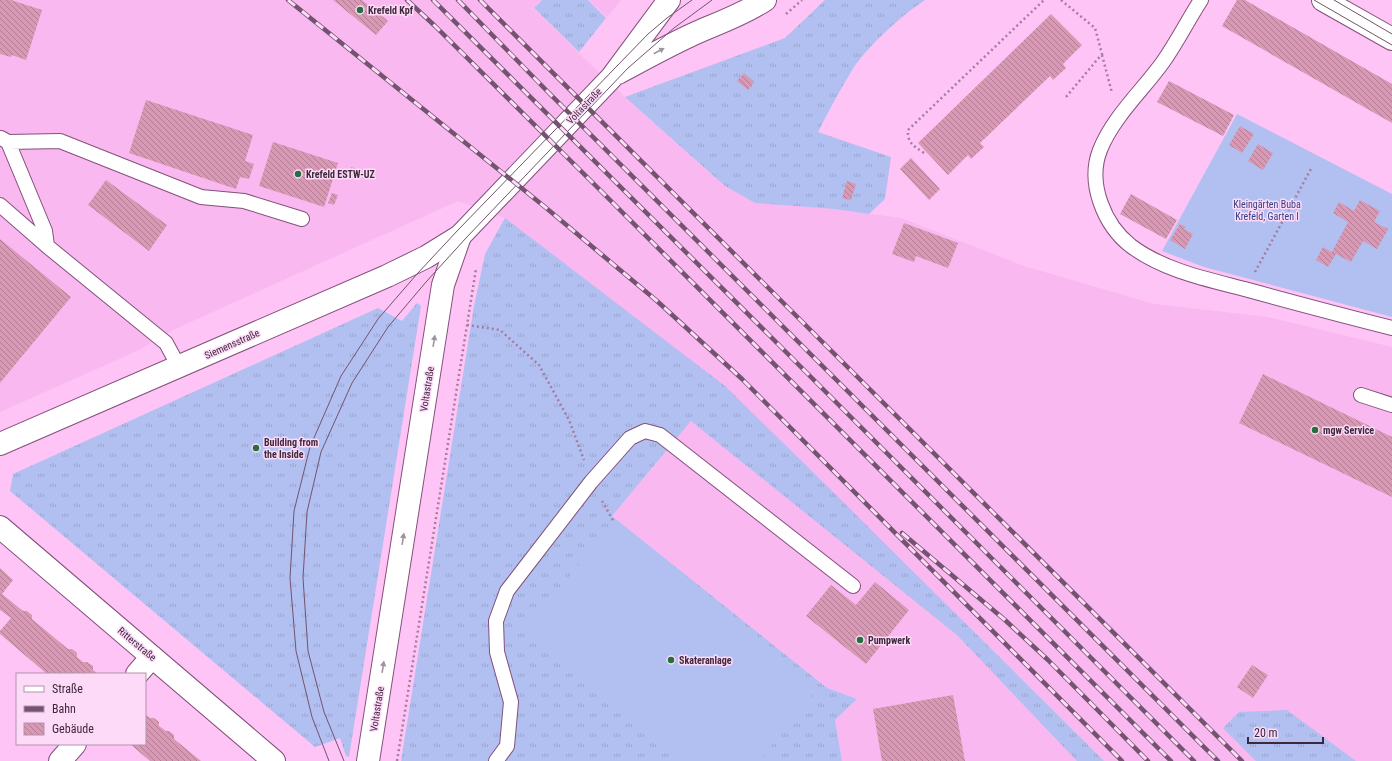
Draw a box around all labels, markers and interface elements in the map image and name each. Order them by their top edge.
marker: Krefeld Kpf [355,5,365,15]
place label: Krefeld Kpf [368,5,414,16]
one-way arrow [653,48,664,55]
street label: Voltastraße [564,86,604,126]
marker: Krefeld ESTW-UZ [293,169,303,179]
place label: Krefeld ESTW-UZ [306,169,375,180]
park label: Kleingärten Buba Krefeld, Garten I [1233,199,1301,222]
street label: Siemensstraße [203,327,261,361]
one-way arrow [431,335,437,347]
street label: Voltastraße [418,365,436,412]
marker: mgw Service [1310,425,1320,435]
place label: mgw Service [1323,425,1374,436]
place label: Building from the Inside [264,437,318,460]
marker: Building from the Inside [251,443,261,453]
one-way arrow [400,533,406,545]
street label: Ritterstraße [116,625,159,663]
marker: Pumpwerk [855,635,865,645]
place label: Pumpwerk [868,635,910,646]
marker: Skateranlage [666,655,676,665]
place label: Skateranlage [679,655,732,666]
one-way arrow [380,661,386,673]
legend [16,673,146,745]
text: Straße [52,682,83,696]
street label: Voltastraße [368,685,386,732]
text: Bahn [52,702,76,716]
scale bar [1248,719,1323,745]
text: Gebäude [52,722,94,736]
text: 20 m [1254,726,1278,740]

